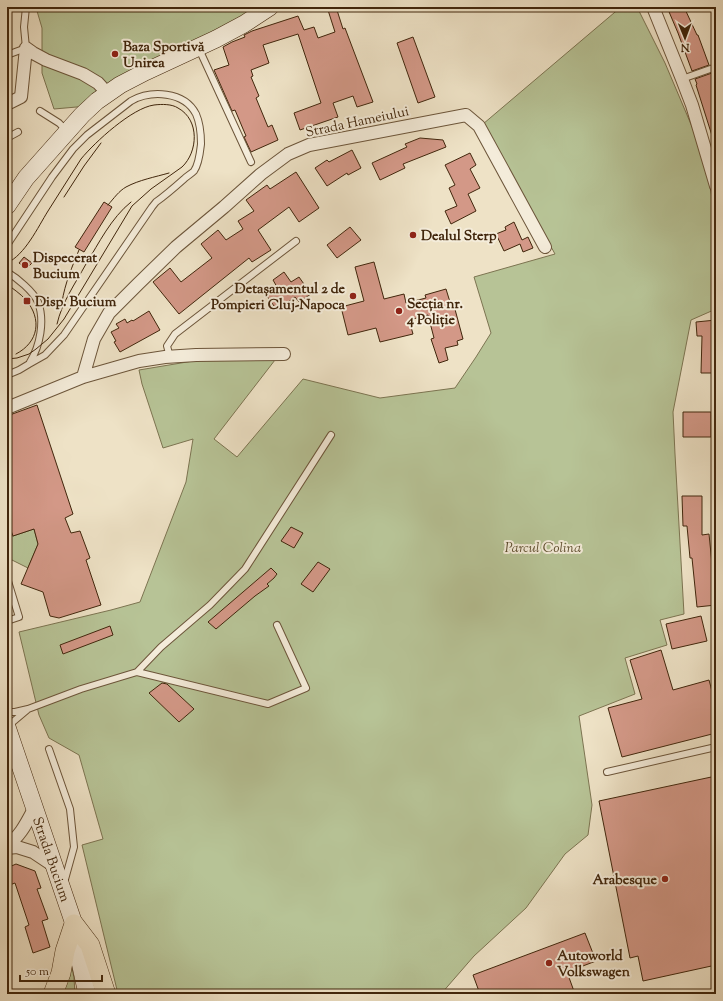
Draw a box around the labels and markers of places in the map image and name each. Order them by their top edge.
place label: Baza Sportivă Unirea [123,38,205,74]
marker: Baza Sportivă Unirea [110,49,120,59]
place label: Dealul Sterp [421,227,497,247]
marker: Dealul Sterp [408,230,418,240]
place label: Dispecerat Bucium [33,249,97,285]
marker: Dispecerat Bucium [20,260,30,270]
place label: Detașamentul 2 de Pompieri Cluj-Napoca [211,280,346,316]
marker: Detașamentul 2 de Pompieri Cluj-Napoca [348,291,358,301]
place label: Disp. Bucium [35,293,117,313]
place label: Secția nr. 4 Poliție [406,295,464,331]
marker: Disp. Bucium [22,296,32,306]
marker: Secția nr. 4 Poliție [394,306,404,316]
place label: Arabesque [592,871,657,891]
marker: Arabesque [660,874,670,884]
place label: Autoworld Volkswagen [557,947,631,983]
marker: Autoworld Volkswagen [544,958,554,968]

